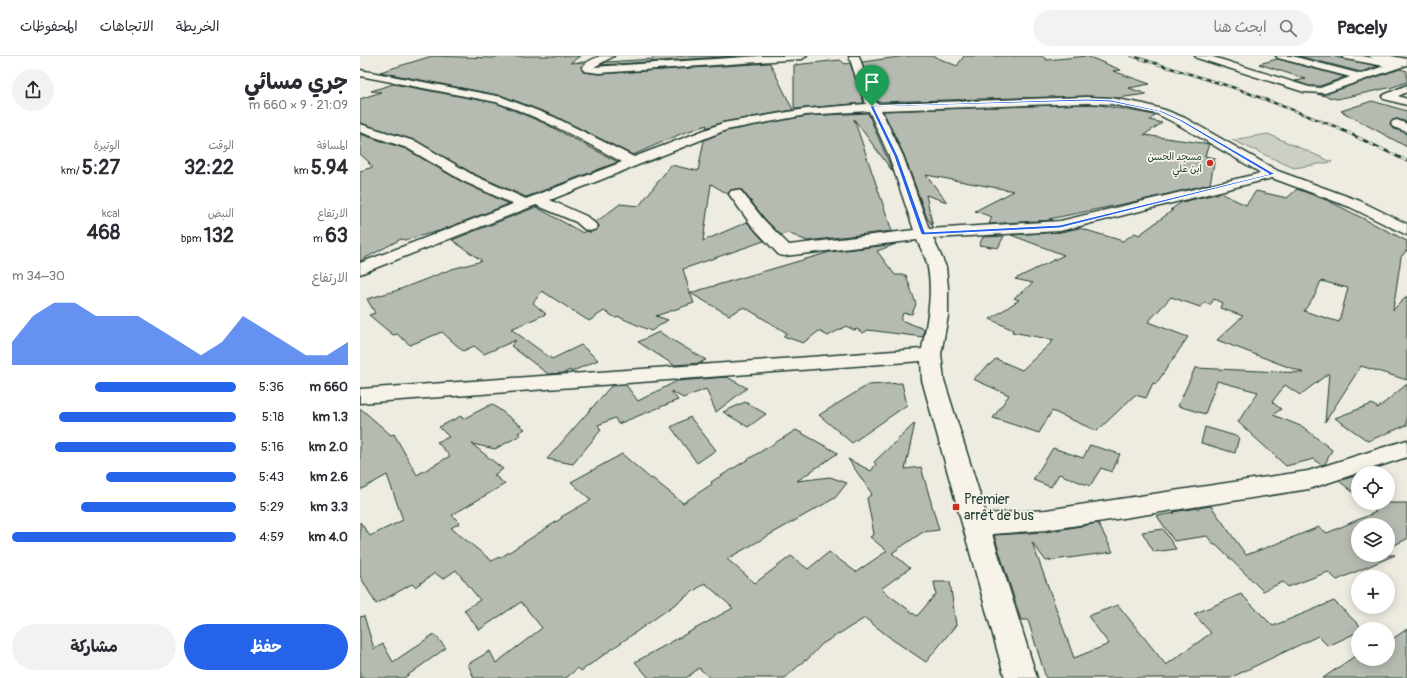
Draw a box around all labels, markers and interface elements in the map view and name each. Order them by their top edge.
search box [1033,10,1313,46]
text: Pacely [1337,16,1387,40]
icon: search [1277,17,1299,39]
text: المحفوظات [20,18,78,35]
text: الاتجاهات [100,18,154,35]
text: الخريطة [176,18,219,35]
text: ابحث هنا [1213,18,1267,37]
pin [855,65,889,106]
text: جري مسائي [244,68,348,96]
button: share [12,69,54,111]
icon: arrive [861,71,883,93]
text: 21:09 · 9 × 660 m [249,97,348,113]
text: الوتيرة [93,139,120,152]
text: الوقت [208,139,234,152]
text: المسافة [317,139,348,152]
place label: مسجد الحسن ابن علي [1147,151,1202,178]
text: 5:27 [82,155,120,180]
text: 32:22 [184,155,234,180]
text: 5.94 [311,155,348,180]
marker: مسجد الحسن ابن علي [1205,158,1215,168]
text: /km [61,164,82,177]
text: km [294,164,311,177]
text: kcal [102,207,120,220]
text: النبض [208,207,234,220]
text: الارتفاع [317,207,348,220]
text: 468 [87,220,120,245]
text: 132 [204,223,234,248]
text: 63 [325,223,348,248]
text: bpm [181,232,204,245]
text: m [313,232,325,245]
text: 30–34 m [12,268,65,284]
text: الارتفاع [312,270,348,286]
text: 5:36 [259,379,284,395]
text: 660 m [310,379,348,395]
text: 5:18 [262,409,284,425]
text: 1.3 km [313,409,348,425]
text: 5:16 [261,439,284,455]
text: 2.0 km [309,439,348,455]
map controls [1351,466,1395,666]
button: locate [1351,466,1395,510]
text: 5:43 [259,469,284,485]
text: 2.6 km [311,469,348,485]
place label: Premier arrêt de bus [964,491,1035,524]
text: 5:29 [260,499,284,515]
text: 3.3 km [311,499,348,515]
marker: Premier arrêt de bus [951,502,961,512]
button: layers [1351,518,1395,562]
text: 4:59 [259,529,284,545]
text: 4.0 km [309,529,348,545]
button: + [1351,570,1395,614]
button: − [1351,622,1395,666]
button: مشاركة [12,624,176,670]
button: حفظ [184,624,348,670]

